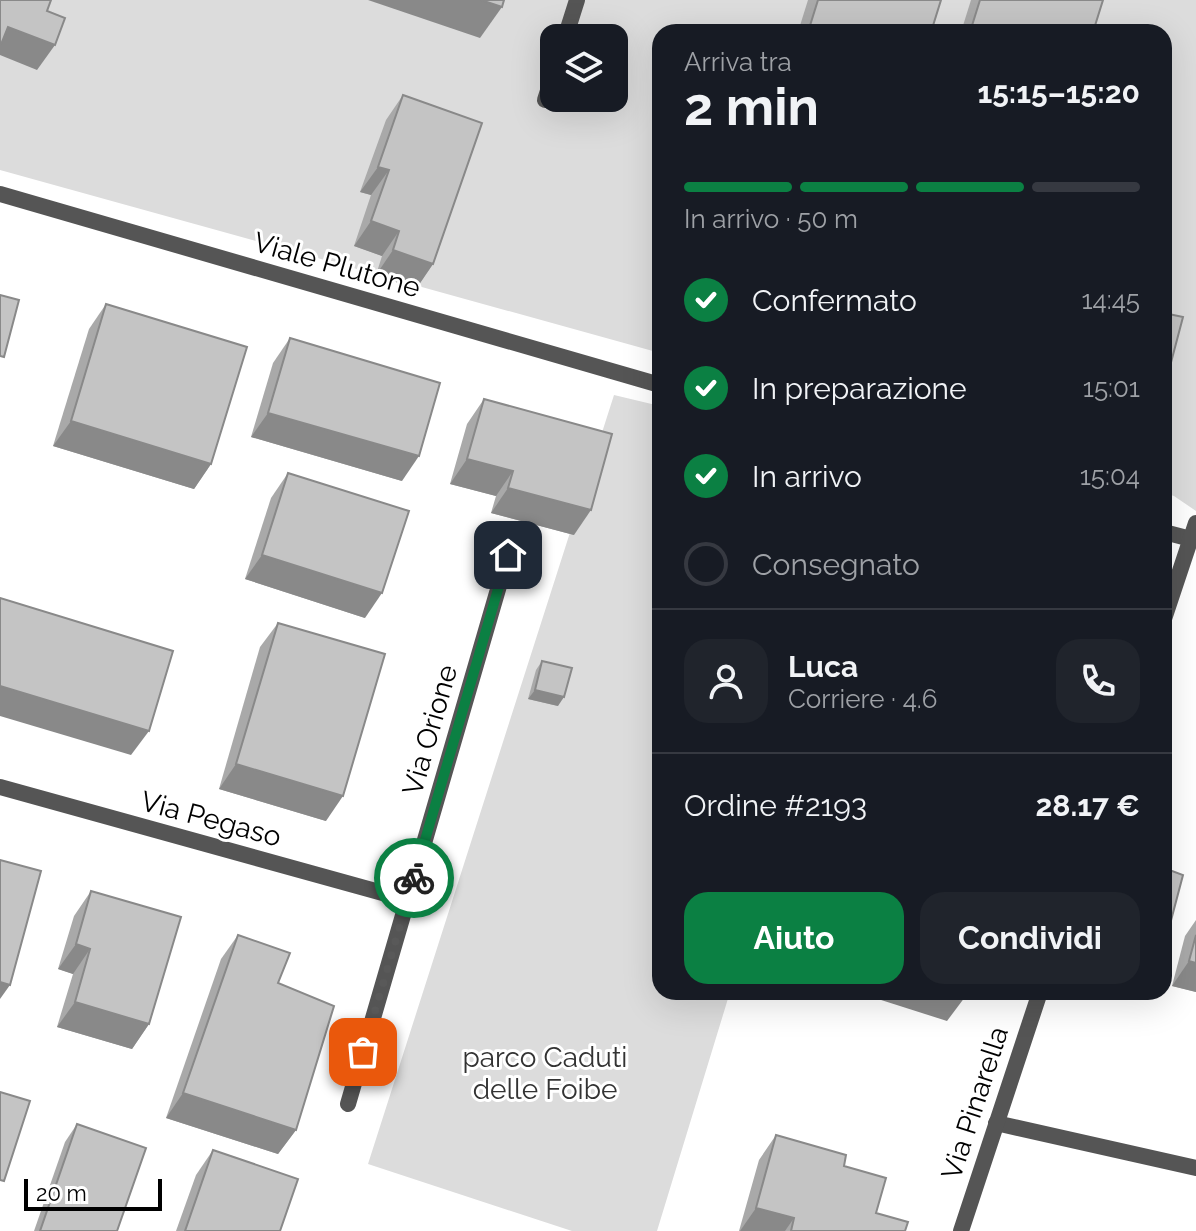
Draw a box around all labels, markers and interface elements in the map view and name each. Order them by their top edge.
map controls [540,24,628,112]
button: layers [540,24,628,112]
text: Arriva tra [684,47,792,77]
text: 15:15–15:20 [977,75,1140,110]
text: 2 min [684,76,819,137]
text: In arrivo · 50 m [684,204,858,234]
street label: Viale Plutone [250,225,424,305]
icon: check [684,278,728,322]
text: Confermato [752,283,917,318]
text: 14:45 [1081,285,1140,315]
icon: check [684,366,728,410]
text: In preparazione [752,371,967,406]
text: 15:01 [1083,373,1140,403]
icon: check [684,454,728,498]
text: In arrivo [752,459,862,494]
text: 15:04 [1080,461,1140,491]
pin [474,521,542,589]
icon: home [486,533,530,577]
text: Consegnato [752,547,920,582]
button: person [684,639,768,723]
button: phone [1056,639,1140,723]
text: Luca [788,649,858,684]
street label: Via Orione [396,661,464,799]
text: Corriere · 4.6 [788,684,937,714]
street label: Via Pegaso [137,784,285,854]
text: Ordine #2193 [684,788,867,823]
text: 28.17 € [1035,788,1140,823]
courier [374,838,454,918]
icon: bike [392,856,436,900]
button: Aiuto [684,892,904,984]
button: Condividi [920,892,1140,984]
pin [329,1018,397,1086]
street label: Via Pinarella [935,1022,1015,1184]
icon: bag [341,1030,385,1074]
park label: parco Caduti delle Foibe [463,1041,627,1106]
scale bar [24,1175,162,1211]
text: 20 m [36,1180,87,1206]

